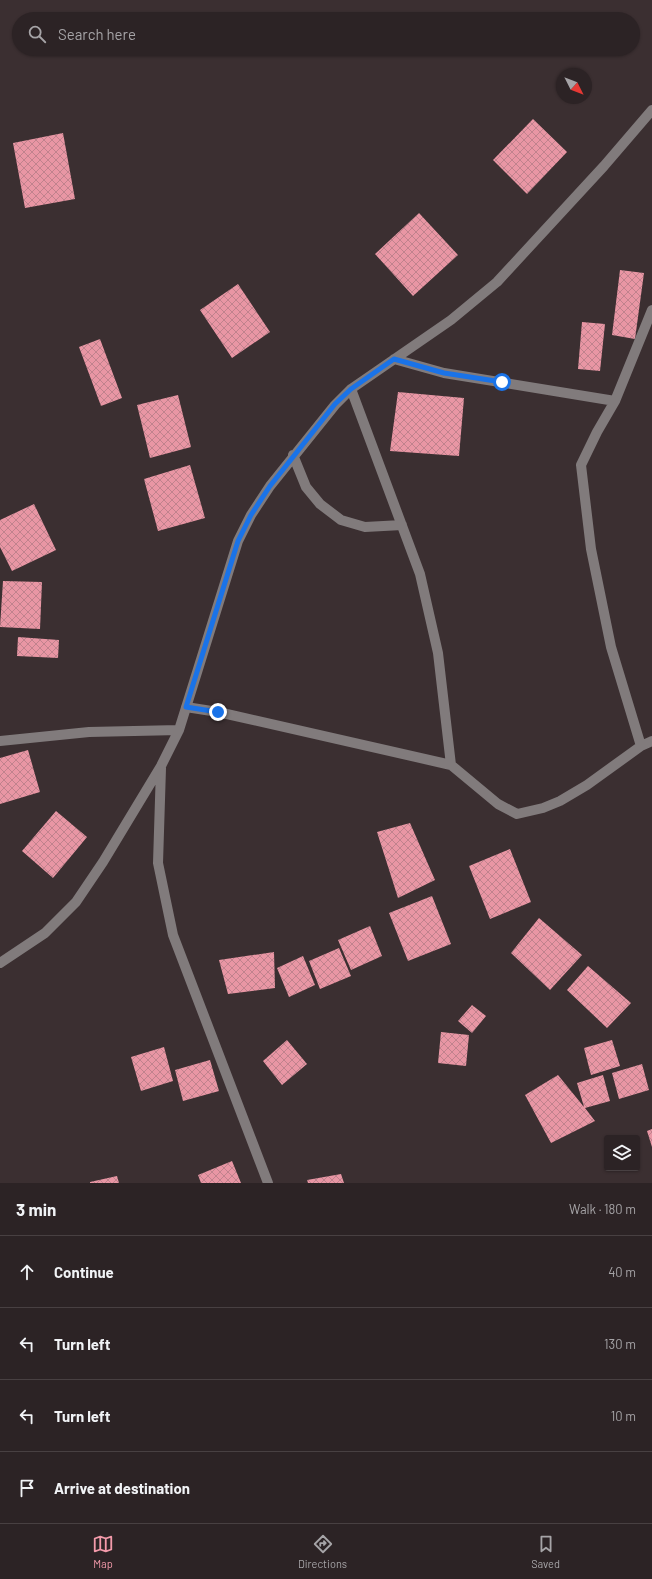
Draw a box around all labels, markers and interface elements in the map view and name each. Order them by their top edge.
search box [12,12,640,56]
icon: search [26,23,48,45]
text: Search here [58,25,136,43]
north arrow [556,68,592,104]
route start [493,373,511,391]
route end [209,703,227,721]
map controls [604,1135,640,1171]
button: layers [604,1135,640,1171]
text: 3 min [16,1199,56,1219]
text: Walk · 180 m [569,1201,636,1217]
icon: ahead [16,1261,38,1283]
text: Continue [54,1263,114,1281]
text: 40 m [608,1264,636,1280]
icon: left [16,1333,38,1355]
text: Turn left [54,1335,110,1353]
text: 130 m [604,1336,636,1352]
icon: left [16,1405,38,1427]
text: Turn left [54,1407,110,1425]
text: 10 m [611,1408,636,1424]
icon: arrive [16,1477,38,1499]
text: Arrive at destination [54,1479,190,1497]
tab: Map [92,1533,114,1570]
tab: Directions [298,1533,347,1570]
tab: Saved [531,1533,560,1570]

